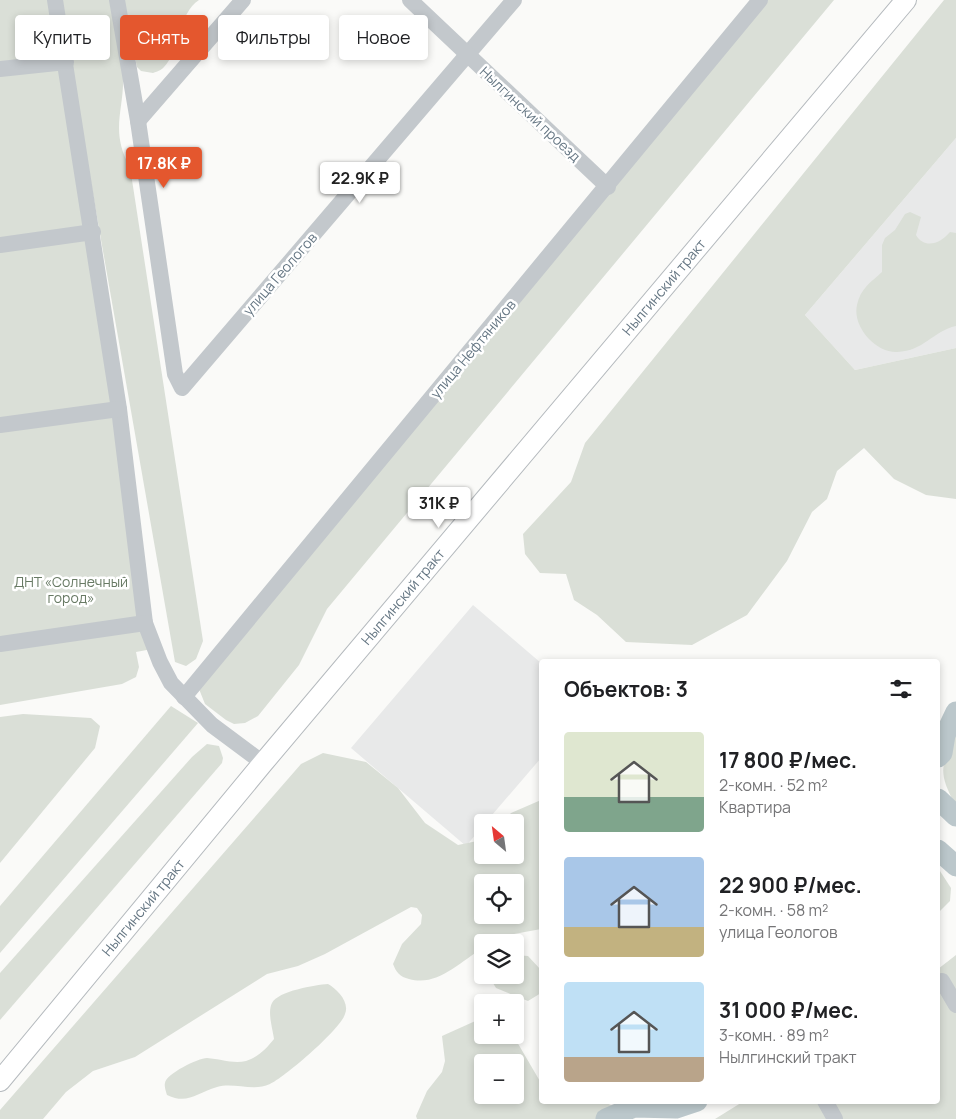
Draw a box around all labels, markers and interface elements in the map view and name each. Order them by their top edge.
chip: Купить [15,15,110,60]
chip: Снять [120,15,208,60]
chip: Фильтры [218,15,329,60]
chip: Новое [339,15,428,60]
street label: Нылгинский проезд [476,62,585,165]
pin: 17.8K ₽ [118,146,210,189]
text: 17.8K ₽ [137,152,191,174]
pin: 22.9K ₽ [314,162,406,204]
text: 22.9K ₽ [331,167,389,189]
street label: улица Геологов [238,228,321,319]
street label: Нылгинский тракт [618,235,710,339]
street label: улица Нефтяников [426,295,520,402]
pin: 31K ₽ [404,486,474,529]
text: 31K ₽ [419,492,459,514]
street label: Нылгинский тракт [357,544,449,649]
park label: ДНТ «Солнечный город» [14,572,128,607]
text: Объектов: 3 [564,675,688,703]
icon: filters [887,675,915,703]
text: 17 800 ₽/мес. [719,746,857,774]
icon: home [604,752,664,812]
text: 2-комн. · 52 m² [719,774,828,796]
text: Квартира [719,796,791,818]
north arrow [474,814,524,864]
map controls [474,814,524,1104]
street label: Нылгинский тракт [97,855,189,960]
text: 22 900 ₽/мес. [719,871,862,899]
button: locate [474,874,524,924]
icon: home [604,877,664,937]
text: 2-комн. · 58 m² [719,899,828,921]
text: улица Геологов [719,921,838,943]
button: layers [474,934,524,984]
button: + [474,994,524,1044]
text: 31 000 ₽/мес. [719,996,859,1024]
icon: home [604,1002,664,1062]
text: 3-комн. · 89 m² [719,1024,829,1046]
text: Нылгинский тракт [719,1046,857,1068]
button: − [474,1054,524,1104]

